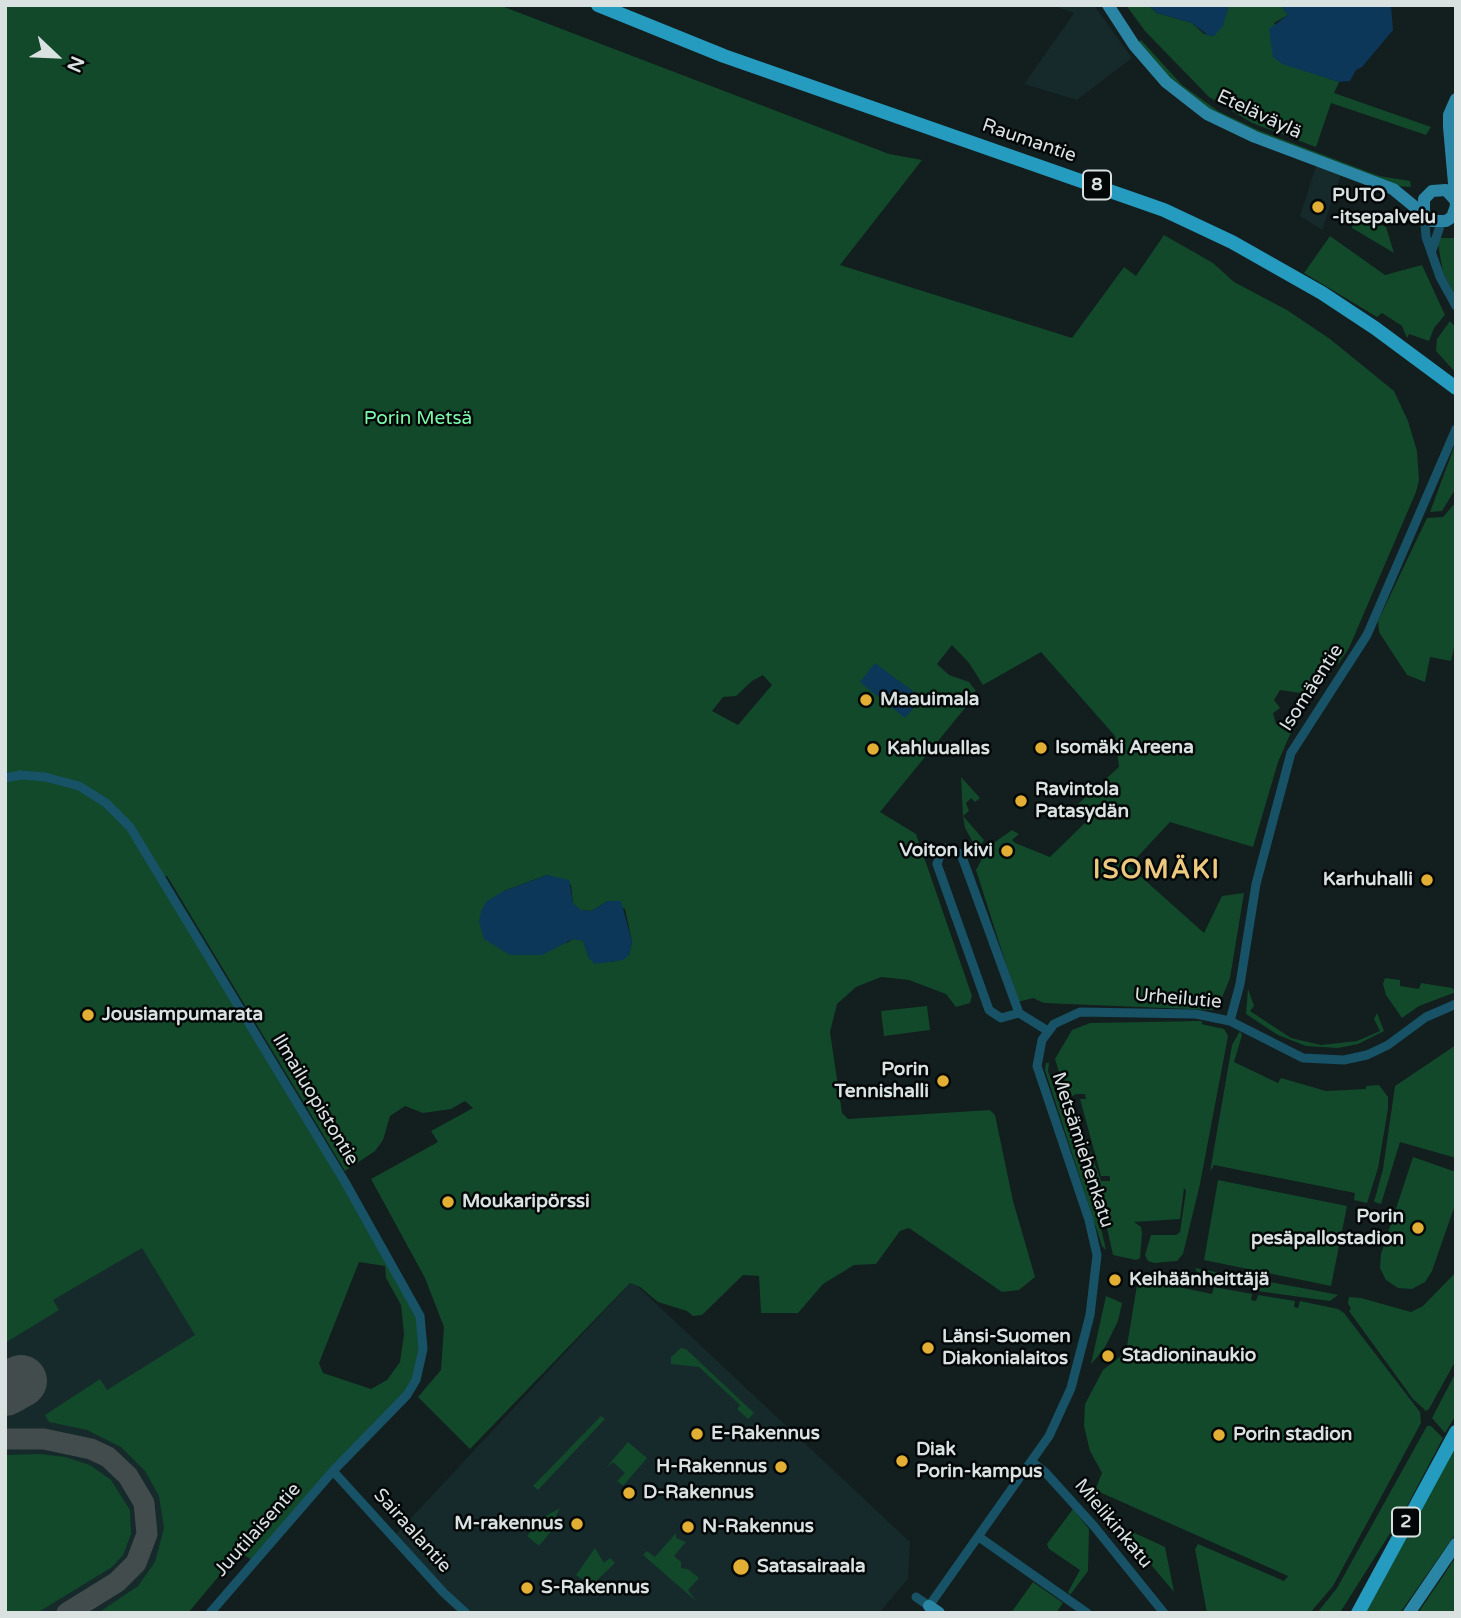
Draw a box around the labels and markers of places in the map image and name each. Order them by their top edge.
place label: PUTO -itsepalvelu [1332,185,1436,229]
marker: PUTO -itsepalvelu [1310,199,1326,215]
place label: Maauimala [880,689,979,711]
marker: Maauimala [858,692,874,708]
place label: Isomäki Areena [1055,737,1194,759]
place label: Kahluuallas [887,738,990,760]
marker: Isomäki Areena [1033,740,1049,756]
marker: Kahluuallas [865,741,881,757]
place label: Ravintola Patasydän [1035,779,1129,823]
marker: Ravintola Patasydän [1013,793,1029,809]
place label: Voiton kivi [900,840,993,862]
marker: Voiton kivi [999,843,1015,859]
place label: Karhuhalli [1323,869,1413,891]
marker: Karhuhalli [1419,872,1435,888]
place label: Jousiampumarata [102,1004,263,1026]
marker: Jousiampumarata [80,1007,96,1023]
place label: Porin Tennishalli [834,1059,929,1103]
marker: Porin Tennishalli [935,1073,951,1089]
place label: Moukaripörssi [462,1191,590,1213]
marker: Moukaripörssi [440,1194,456,1210]
place label: Porin pesäpallostadion [1251,1206,1404,1250]
marker: Porin pesäpallostadion [1410,1220,1426,1236]
place label: Keihäänheittäjä [1129,1269,1269,1291]
marker: Keihäänheittäjä [1107,1272,1123,1288]
place label: Länsi-Suomen Diakonialaitos [942,1326,1071,1370]
marker: Länsi-Suomen Diakonialaitos [920,1340,936,1356]
place label: Stadioninaukio [1122,1345,1256,1367]
marker: Stadioninaukio [1100,1348,1116,1364]
place label: E-Rakennus [711,1423,820,1445]
place label: Porin stadion [1233,1424,1352,1446]
marker: E-Rakennus [689,1426,705,1442]
marker: Porin stadion [1211,1427,1227,1443]
place label: Diak Porin-kampus [916,1439,1042,1483]
marker: Diak Porin-kampus [894,1453,910,1469]
place label: H-Rakennus [656,1456,767,1478]
marker: H-Rakennus [773,1459,789,1475]
place label: D-Rakennus [643,1482,754,1504]
marker: D-Rakennus [621,1485,637,1501]
place label: M-rakennus [454,1513,563,1535]
marker: M-rakennus [569,1516,585,1532]
place label: N-Rakennus [702,1516,814,1538]
marker: N-Rakennus [680,1519,696,1535]
place label: Satasairaala [757,1556,866,1578]
marker: Satasairaala [731,1557,751,1577]
place label: S-Rakennus [541,1577,649,1599]
marker: S-Rakennus [519,1580,535,1596]

